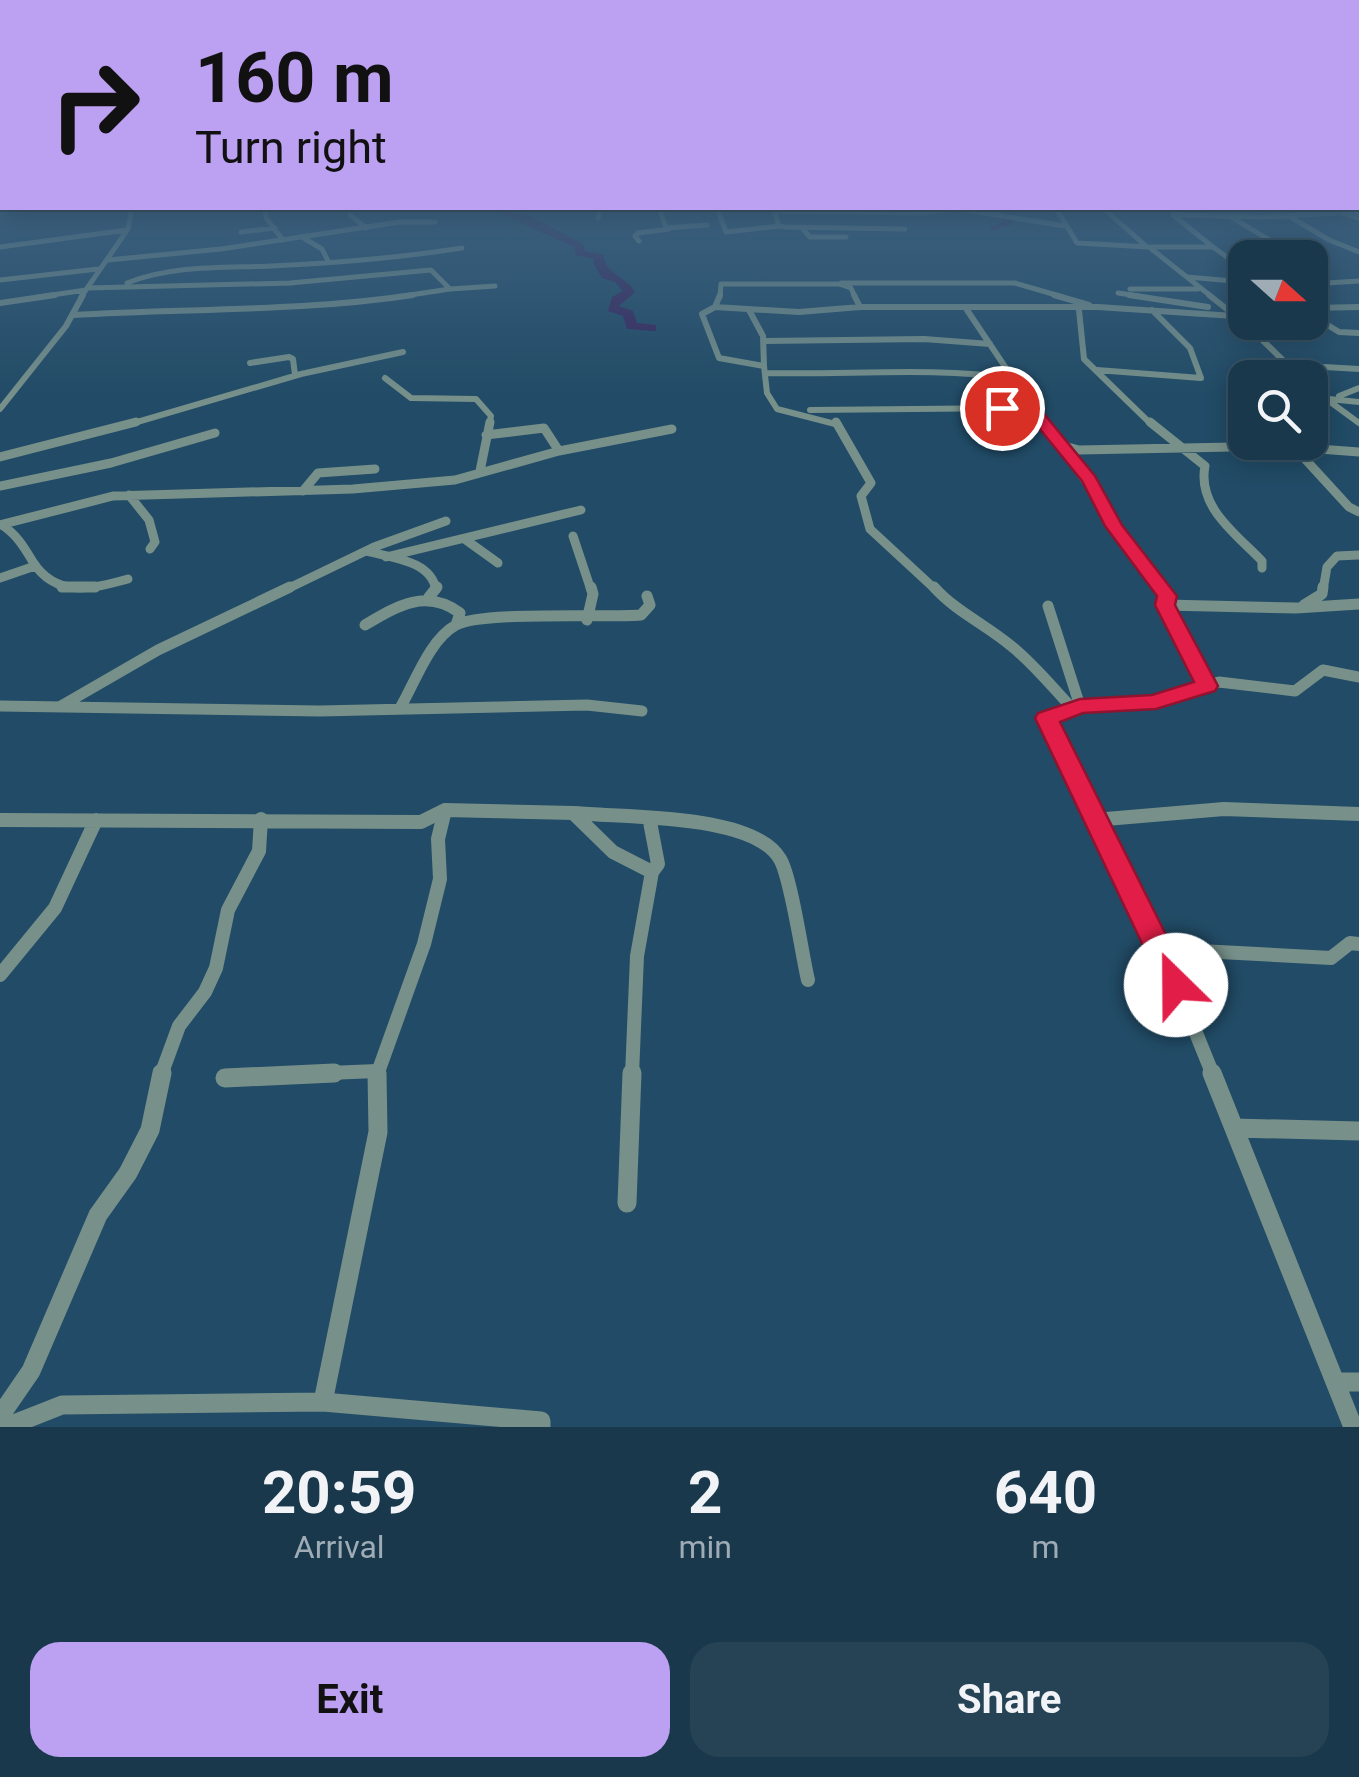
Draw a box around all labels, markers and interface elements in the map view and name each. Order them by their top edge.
text: 160 m [195,37,394,119]
icon: right [30,40,160,170]
text: Turn right [195,121,387,174]
north arrow [1228,240,1328,340]
map controls [1228,240,1328,460]
button: search [1228,360,1328,460]
pin [960,366,1045,451]
icon: arrive [975,381,1030,436]
position arrow [1124,933,1228,1037]
text: 20:59 [262,1457,417,1528]
text: 2 [688,1457,722,1528]
text: 640 [994,1457,1097,1528]
text: Arrival [294,1528,385,1566]
text: min [678,1528,732,1566]
text: m [1031,1528,1059,1566]
button: Exit [30,1642,670,1757]
button: Share [690,1642,1329,1757]

